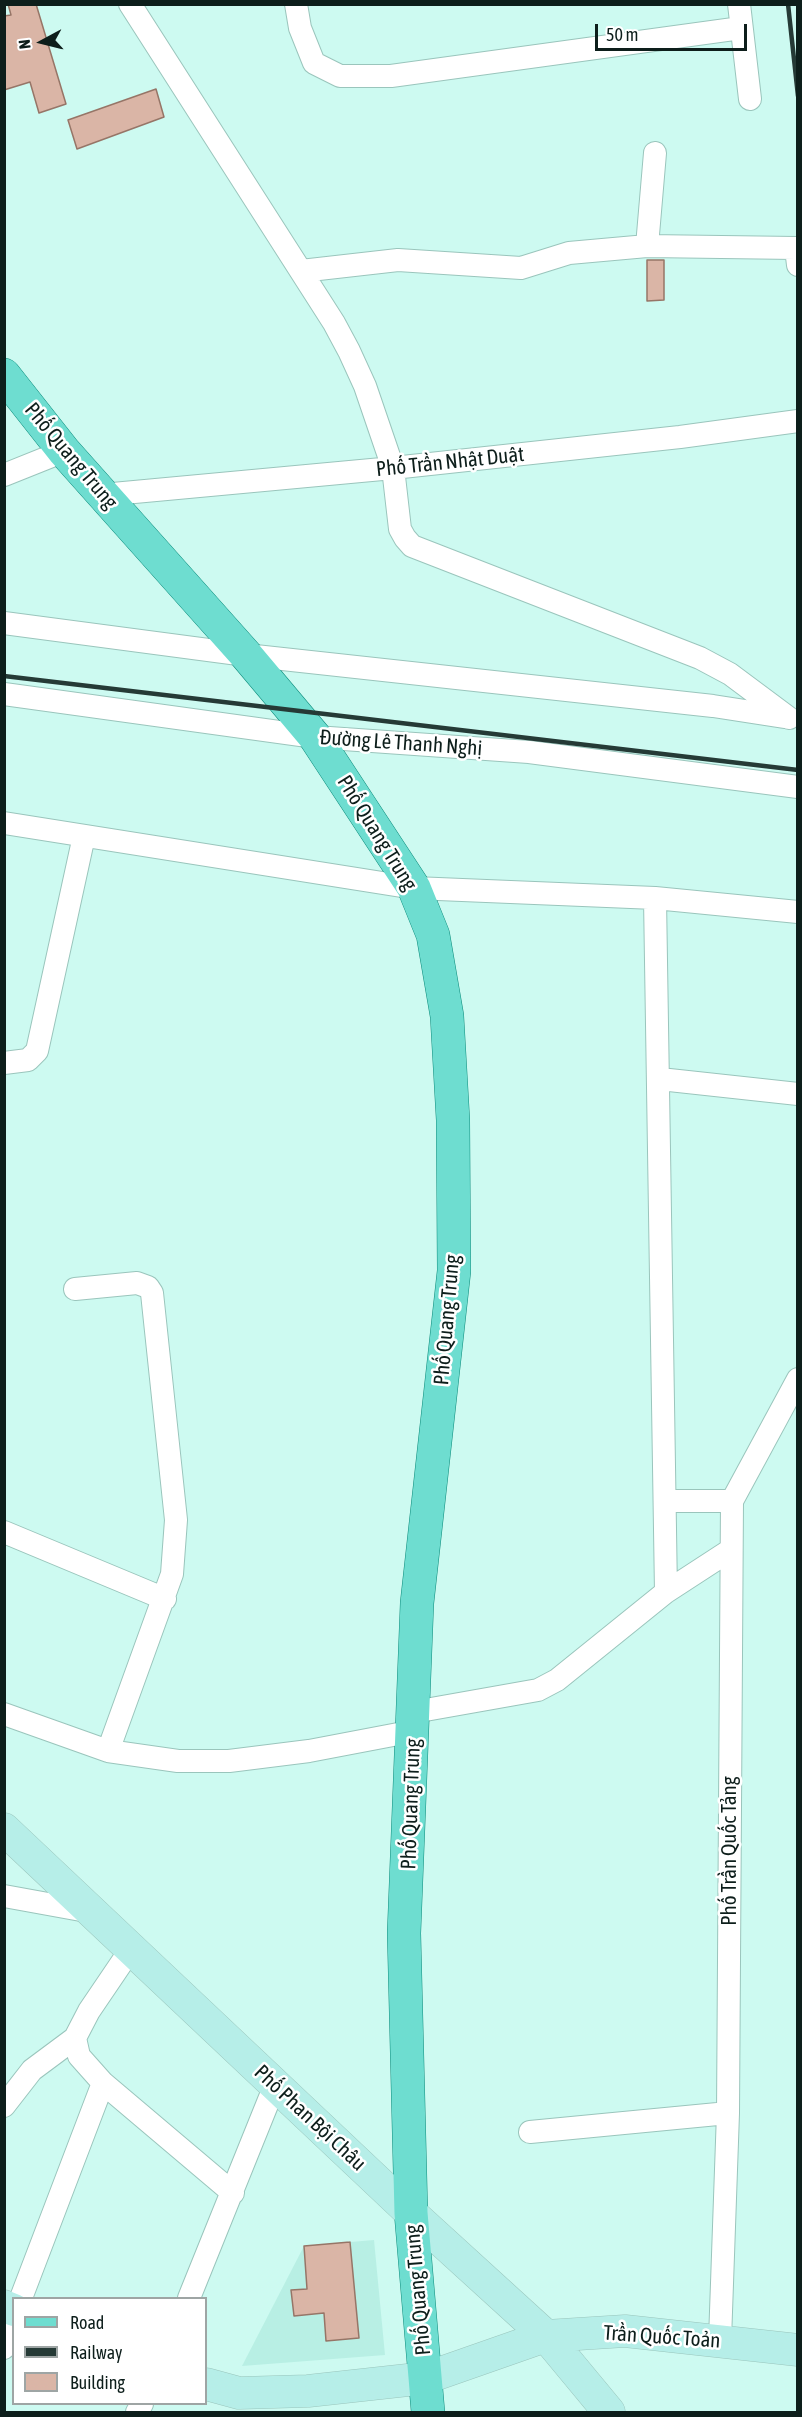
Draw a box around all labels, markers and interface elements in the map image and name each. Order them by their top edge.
north arrow [12,12,72,72]
scale bar [598,12,750,50]
text: 50 m [606,24,638,45]
text: N [15,38,34,50]
street label: Phố Quang Trung [19,398,123,514]
street label: Phố Trần Nhật Duật [375,442,525,482]
street label: Đường Lê Thanh Nghị [319,725,483,761]
street label: Phố Quang Trung [332,771,422,895]
street label: Phố Quang Trung [429,1254,465,1386]
street label: Phố Quang Trung [396,1738,426,1870]
street label: Phố Trần Quốc Tảng [716,1776,742,1926]
street label: Phố Phan Bội Châu [249,2060,371,2176]
street label: Phố Quang Trung [400,2224,436,2356]
legend [12,2297,207,2405]
text: Road [70,2312,104,2333]
street label: Trần Quốc Toản [603,2320,721,2354]
text: Railway [70,2342,122,2363]
text: Building [70,2372,125,2393]

